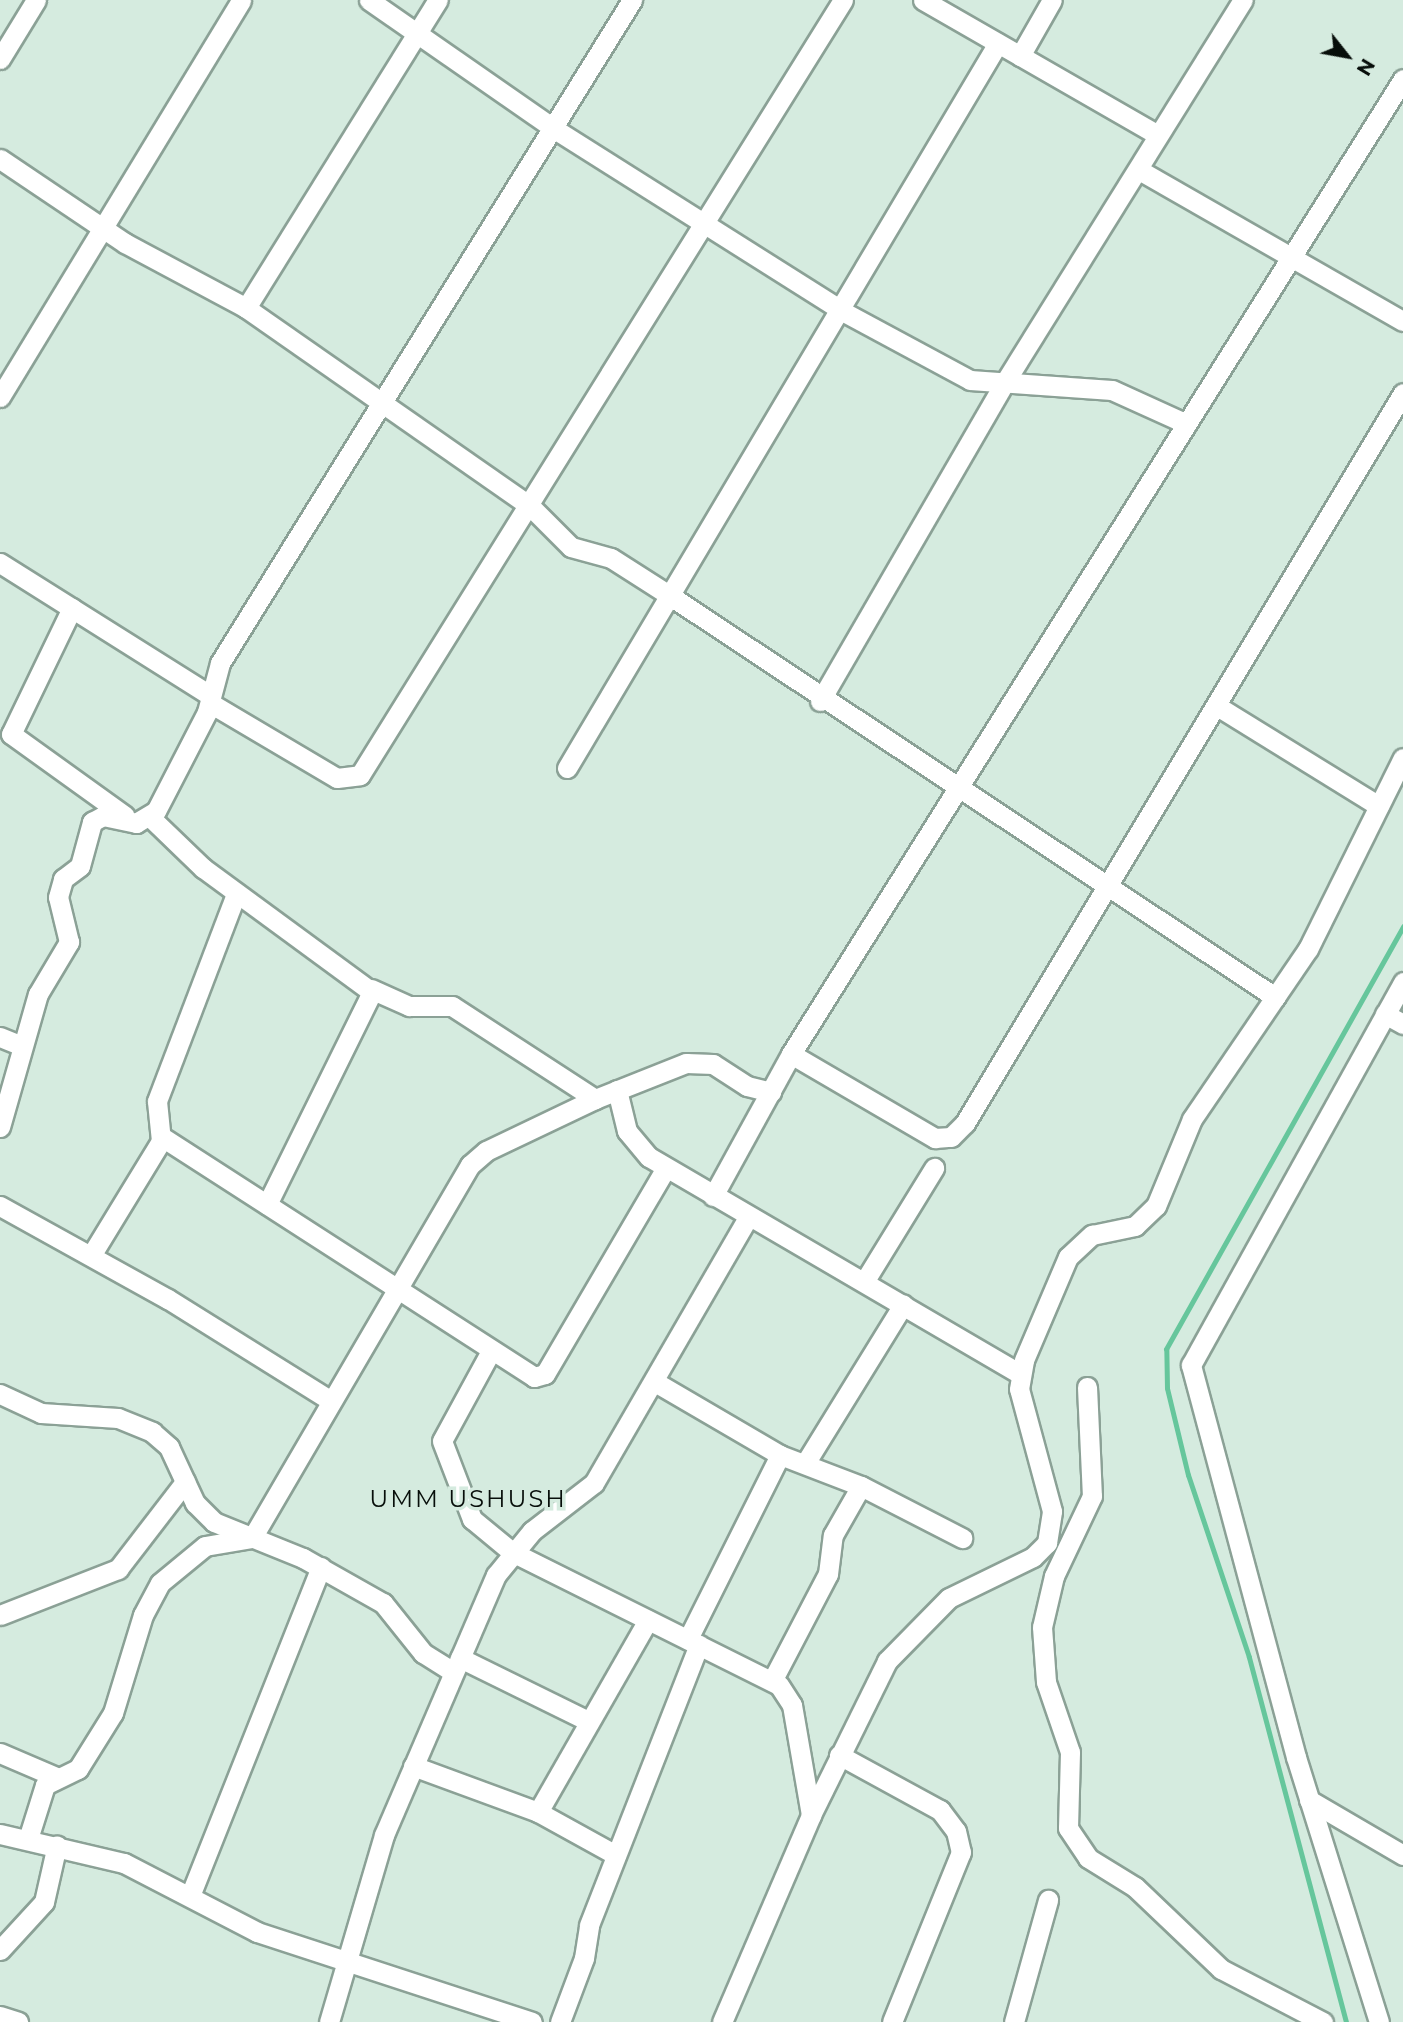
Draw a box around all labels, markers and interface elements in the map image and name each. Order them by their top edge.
north arrow [1312,21,1382,91]
text: N [1352,55,1379,80]
district label: UMM USHUSH [370,1485,566,1513]

